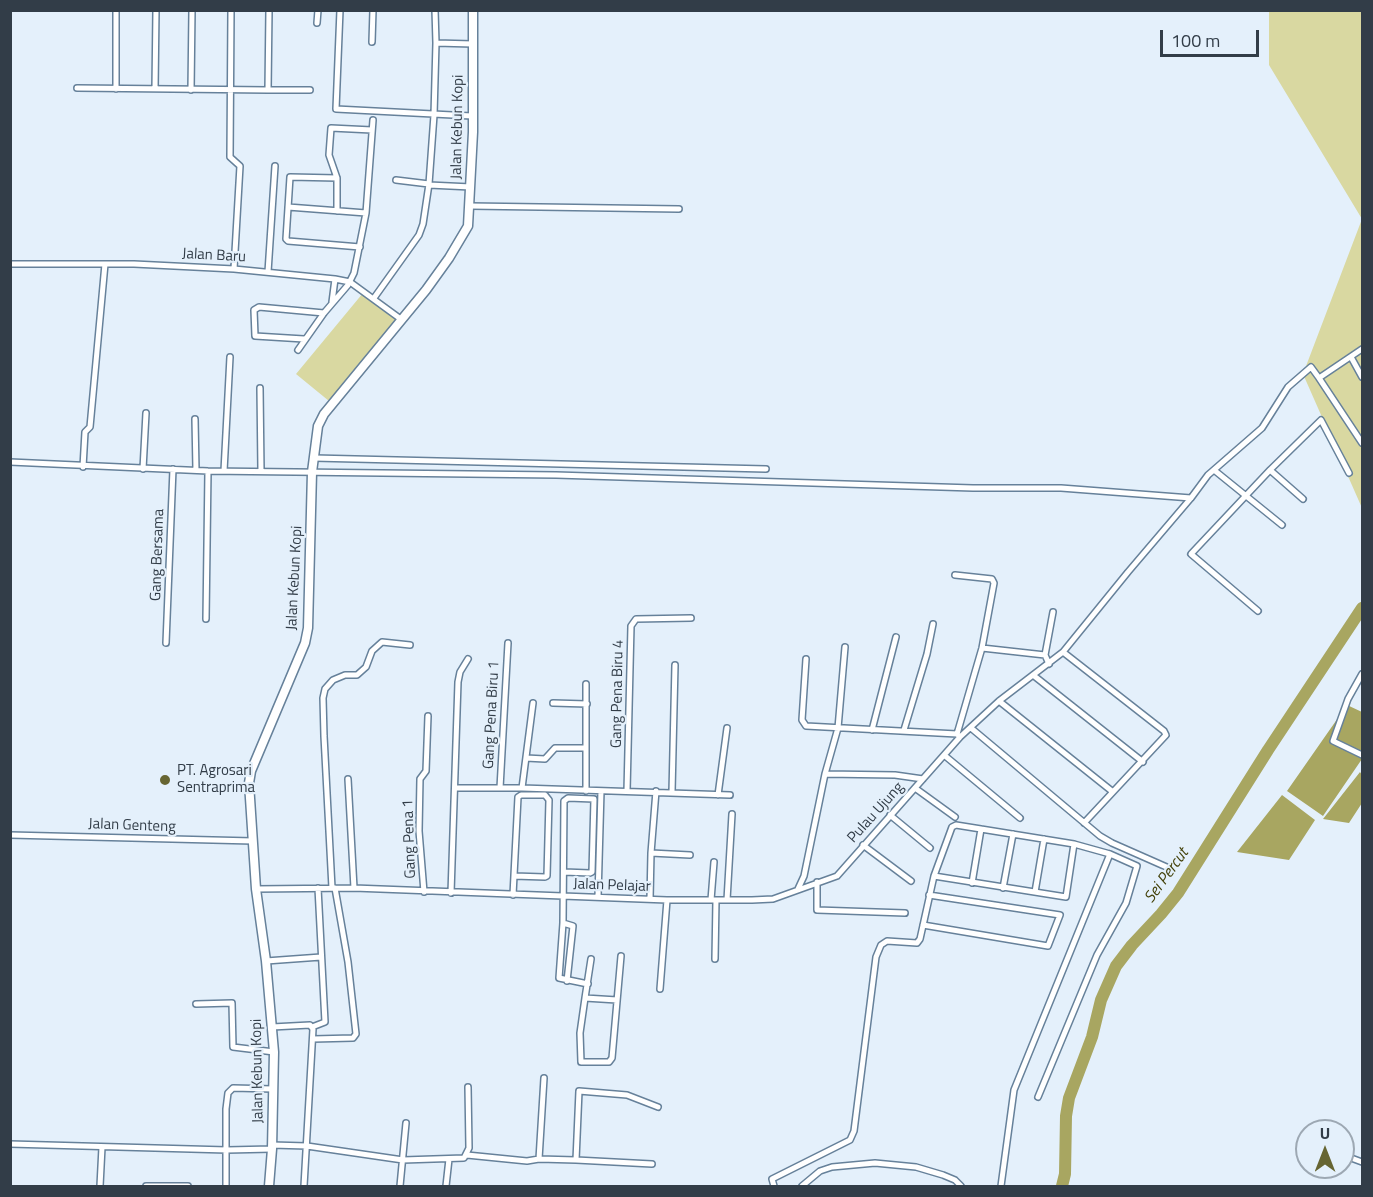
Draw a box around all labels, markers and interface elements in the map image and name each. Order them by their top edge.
scale bar [1163,18,1262,56]
text: 100 m [1171,27,1220,54]
street label: Jalan Kebun Kopi [448,75,468,179]
street label: Jalan Baru [182,245,246,267]
street label: Gang Bersama [147,509,169,601]
street label: Jalan Kebun Kopi [283,525,307,631]
street label: Gang Pena Biru 4 [608,640,628,748]
street label: Gang Pena Biru 1 [480,660,504,770]
place label: PT. Agrosari Sentraprima [177,762,255,797]
marker: PT. Agrosari Sentraprima [158,773,172,787]
street label: Pulau Ujung [844,779,908,847]
street label: Gang Pena 1 [400,799,420,879]
street label: Jalan Genteng [88,815,176,837]
water label: Sei Percut [1141,845,1193,907]
street label: Jalan Pelajar [573,876,651,896]
street label: Jalan Kebun Kopi [248,1019,268,1123]
north arrow [1295,1119,1355,1179]
text: U [1320,1121,1330,1145]

